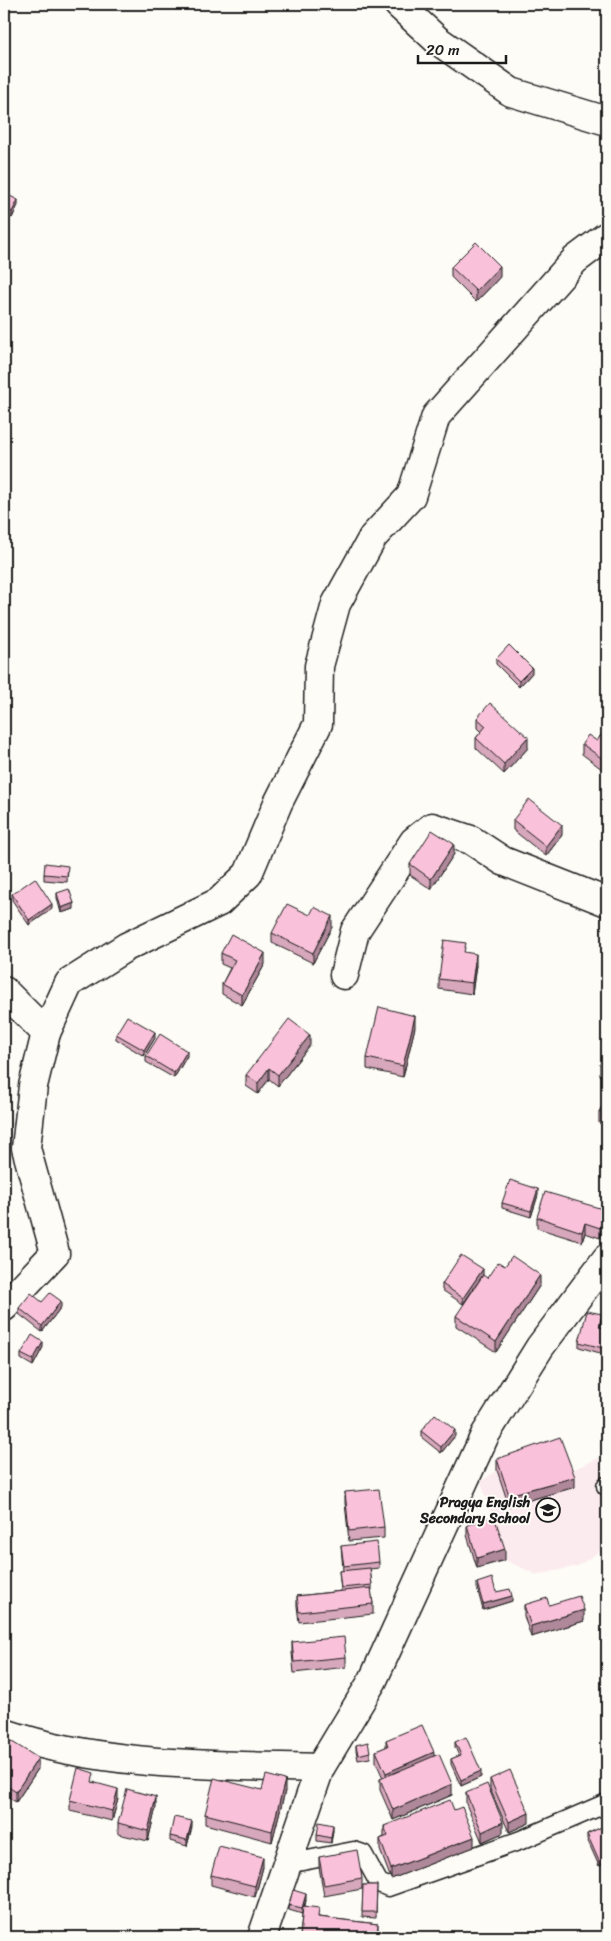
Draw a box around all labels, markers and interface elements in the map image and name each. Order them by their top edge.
scale bar [418,32,506,64]
text: 20 m [426,37,460,63]
place label: Pragya English Secondary School [419,1490,531,1531]
school or university icon: Pragya English Secondary School [535,1497,561,1523]

